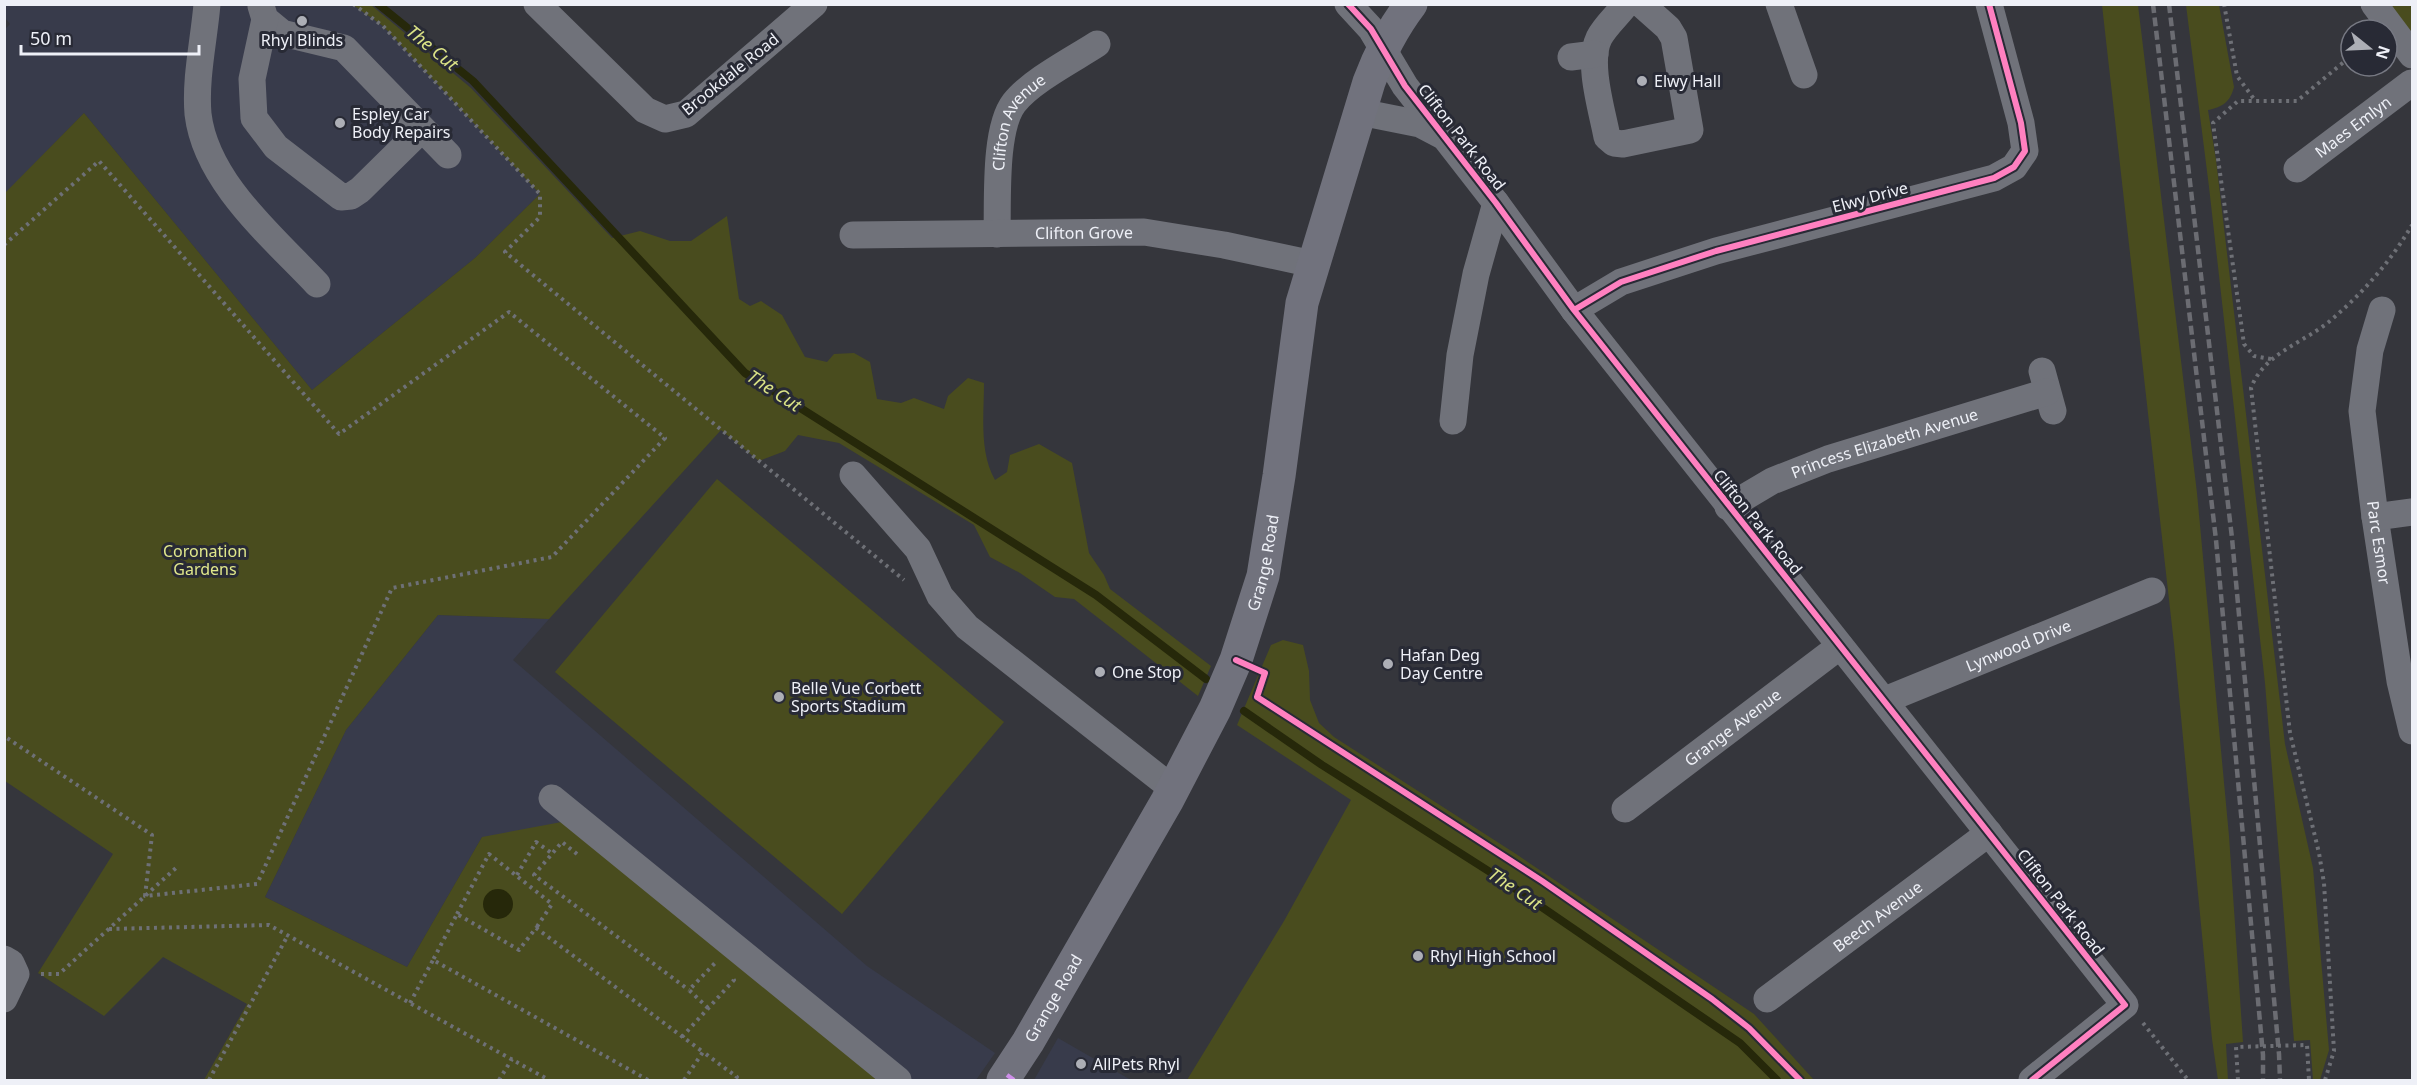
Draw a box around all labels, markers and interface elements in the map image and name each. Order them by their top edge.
marker: Rhyl Blinds [295,14,309,28]
scale bar [21,18,200,56]
north arrow [2339,18,2399,78]
water label: The Cut [402,19,464,76]
text: 50 m [30,26,72,50]
street label: Brookdale Road [677,28,783,120]
place label: Rhyl Blinds [261,29,343,51]
text: N [2371,43,2396,62]
street label: Clifton Avenue [987,68,1050,172]
place label: Elwy Hall [1654,70,1721,92]
marker: Elwy Hall [1635,74,1649,88]
street label: Clifton Park Road [1413,79,1511,195]
street label: Maes Emlyn [2310,91,2396,163]
place label: Espley Car Body Repairs [352,103,450,143]
marker: Espley Car Body Repairs [333,116,347,130]
street label: Elwy Drive [1830,176,1910,218]
street label: Clifton Grove [1035,221,1133,244]
water label: The Cut [743,364,807,417]
street label: Princess Elizabeth Avenue [1788,403,1981,483]
street label: Clifton Park Road [1709,465,1807,579]
street label: Parc Esmor [2362,499,2396,587]
street label: Grange Road [1241,513,1284,614]
park label: Coronation Gardens [163,540,247,580]
street label: Lynwood Drive [1962,614,2074,677]
place label: Hafan Deg Day Centre [1400,644,1483,684]
marker: Hafan Deg Day Centre [1381,657,1395,671]
place label: One Stop [1112,661,1182,683]
marker: One Stop [1093,665,1107,679]
place label: Belle Vue Corbett Sports Stadium [791,677,921,717]
street label: Grange Avenue [1680,684,1785,771]
marker: Belle Vue Corbett Sports Stadium [772,690,786,704]
street label: Clifton Park Road [2012,844,2110,960]
water label: The Cut [1484,861,1548,915]
street label: Beech Avenue [1828,876,1927,957]
place label: Rhyl High School [1430,945,1556,967]
marker: Rhyl High School [1411,949,1425,963]
street label: Grange Road [1019,950,1087,1046]
place label: AllPets Rhyl [1093,1053,1180,1075]
marker: AllPets Rhyl [1074,1057,1088,1071]

